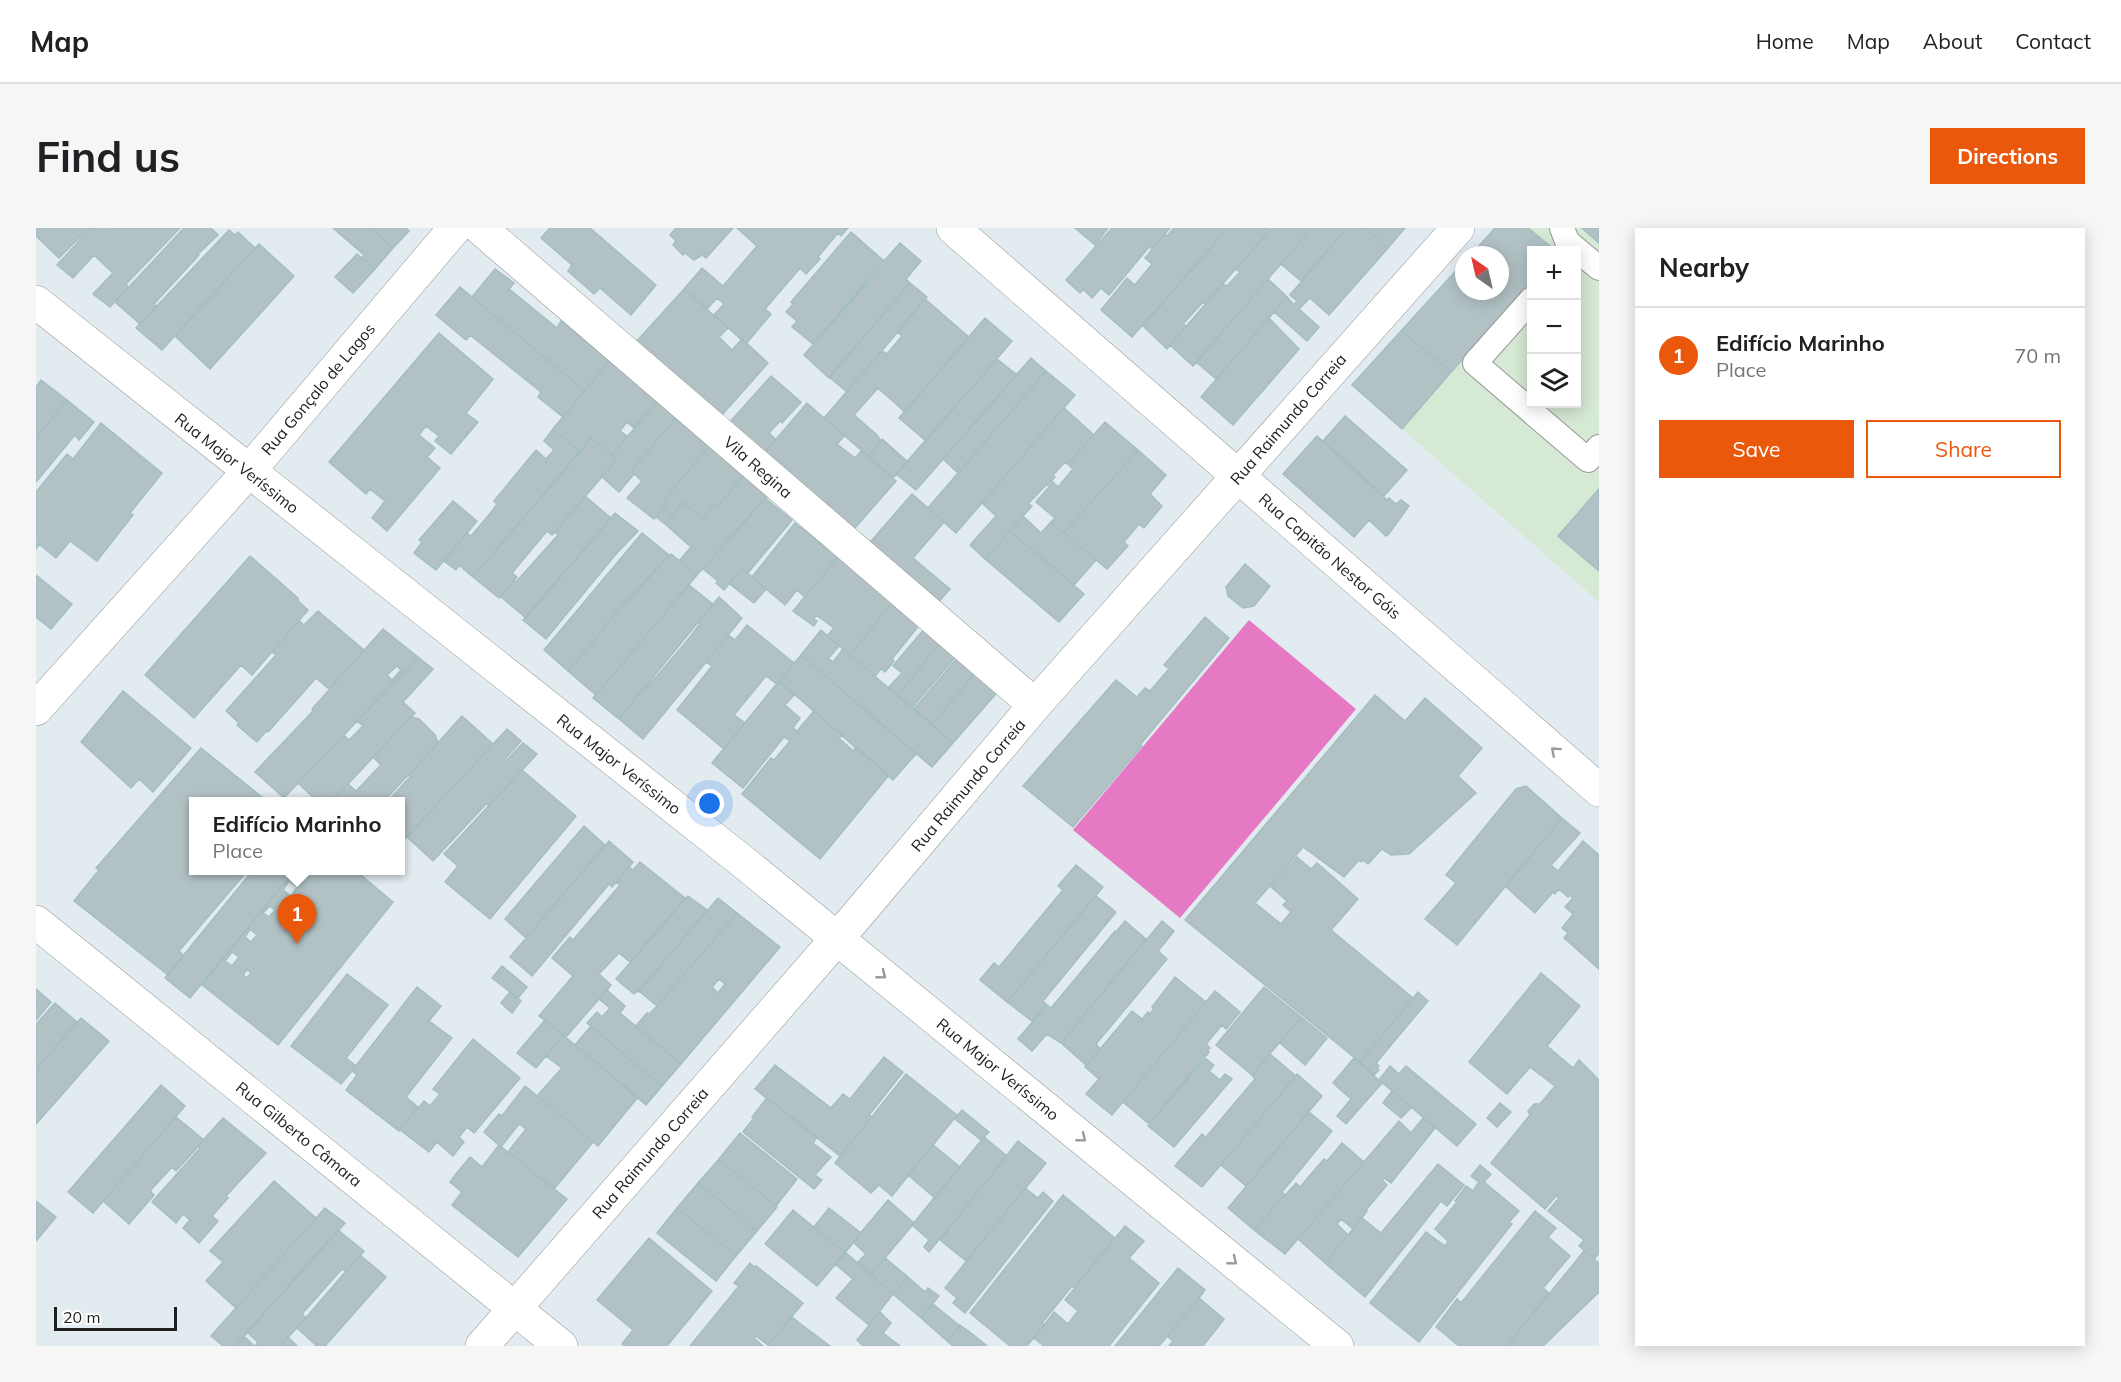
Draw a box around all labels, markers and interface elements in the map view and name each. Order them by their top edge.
text: Map [30,24,89,59]
text: Home [1756,28,1814,54]
text: Map [1847,28,1890,54]
text: About [1923,28,1982,54]
text: Contact [2015,28,2091,54]
button: Directions [1930,128,2085,184]
text: Find us [36,130,180,183]
north arrow [1455,246,1509,300]
map controls [1527,246,1581,408]
button: + [1527,246,1581,300]
text: Nearby [1659,251,1749,284]
button: − [1527,300,1581,354]
street label: Rua Gonçalo de Lagos [257,319,379,459]
text: Edifício Marinho [1716,329,1885,357]
text: 1 [1673,343,1685,368]
text: 70 m [2014,343,2061,368]
street label: Rua Raimundo Correia [1226,349,1350,489]
button: layers [1527,354,1581,408]
text: Place [1716,357,1766,382]
street label: Rua Major Veríssimo [171,408,303,518]
button: Save [1659,420,1854,478]
button: Share [1866,420,2061,478]
street label: Vila Regina [720,432,796,502]
street label: Rua Capitão Nestor Góis [1255,489,1405,623]
street label: Rua Major Veríssimo [553,709,685,819]
street label: Rua Raimundo Correia [907,715,1029,855]
one-way arrow [1552,747,1562,758]
your location [695,789,724,818]
popup [189,797,405,875]
text: Edifício Marinho [213,810,381,838]
text: Place [213,838,263,863]
pin: 1 [278,894,316,944]
one-way arrow [876,967,887,978]
street label: Rua Major Veríssimo [933,1013,1063,1125]
street label: Rua Gilberto Câmara [232,1077,366,1191]
street label: Rua Raimundo Correia [588,1083,712,1223]
one-way arrow [1075,1131,1086,1142]
one-way arrow [1226,1254,1237,1265]
scale bar [54,1304,177,1332]
text: 20 m [63,1307,100,1327]

